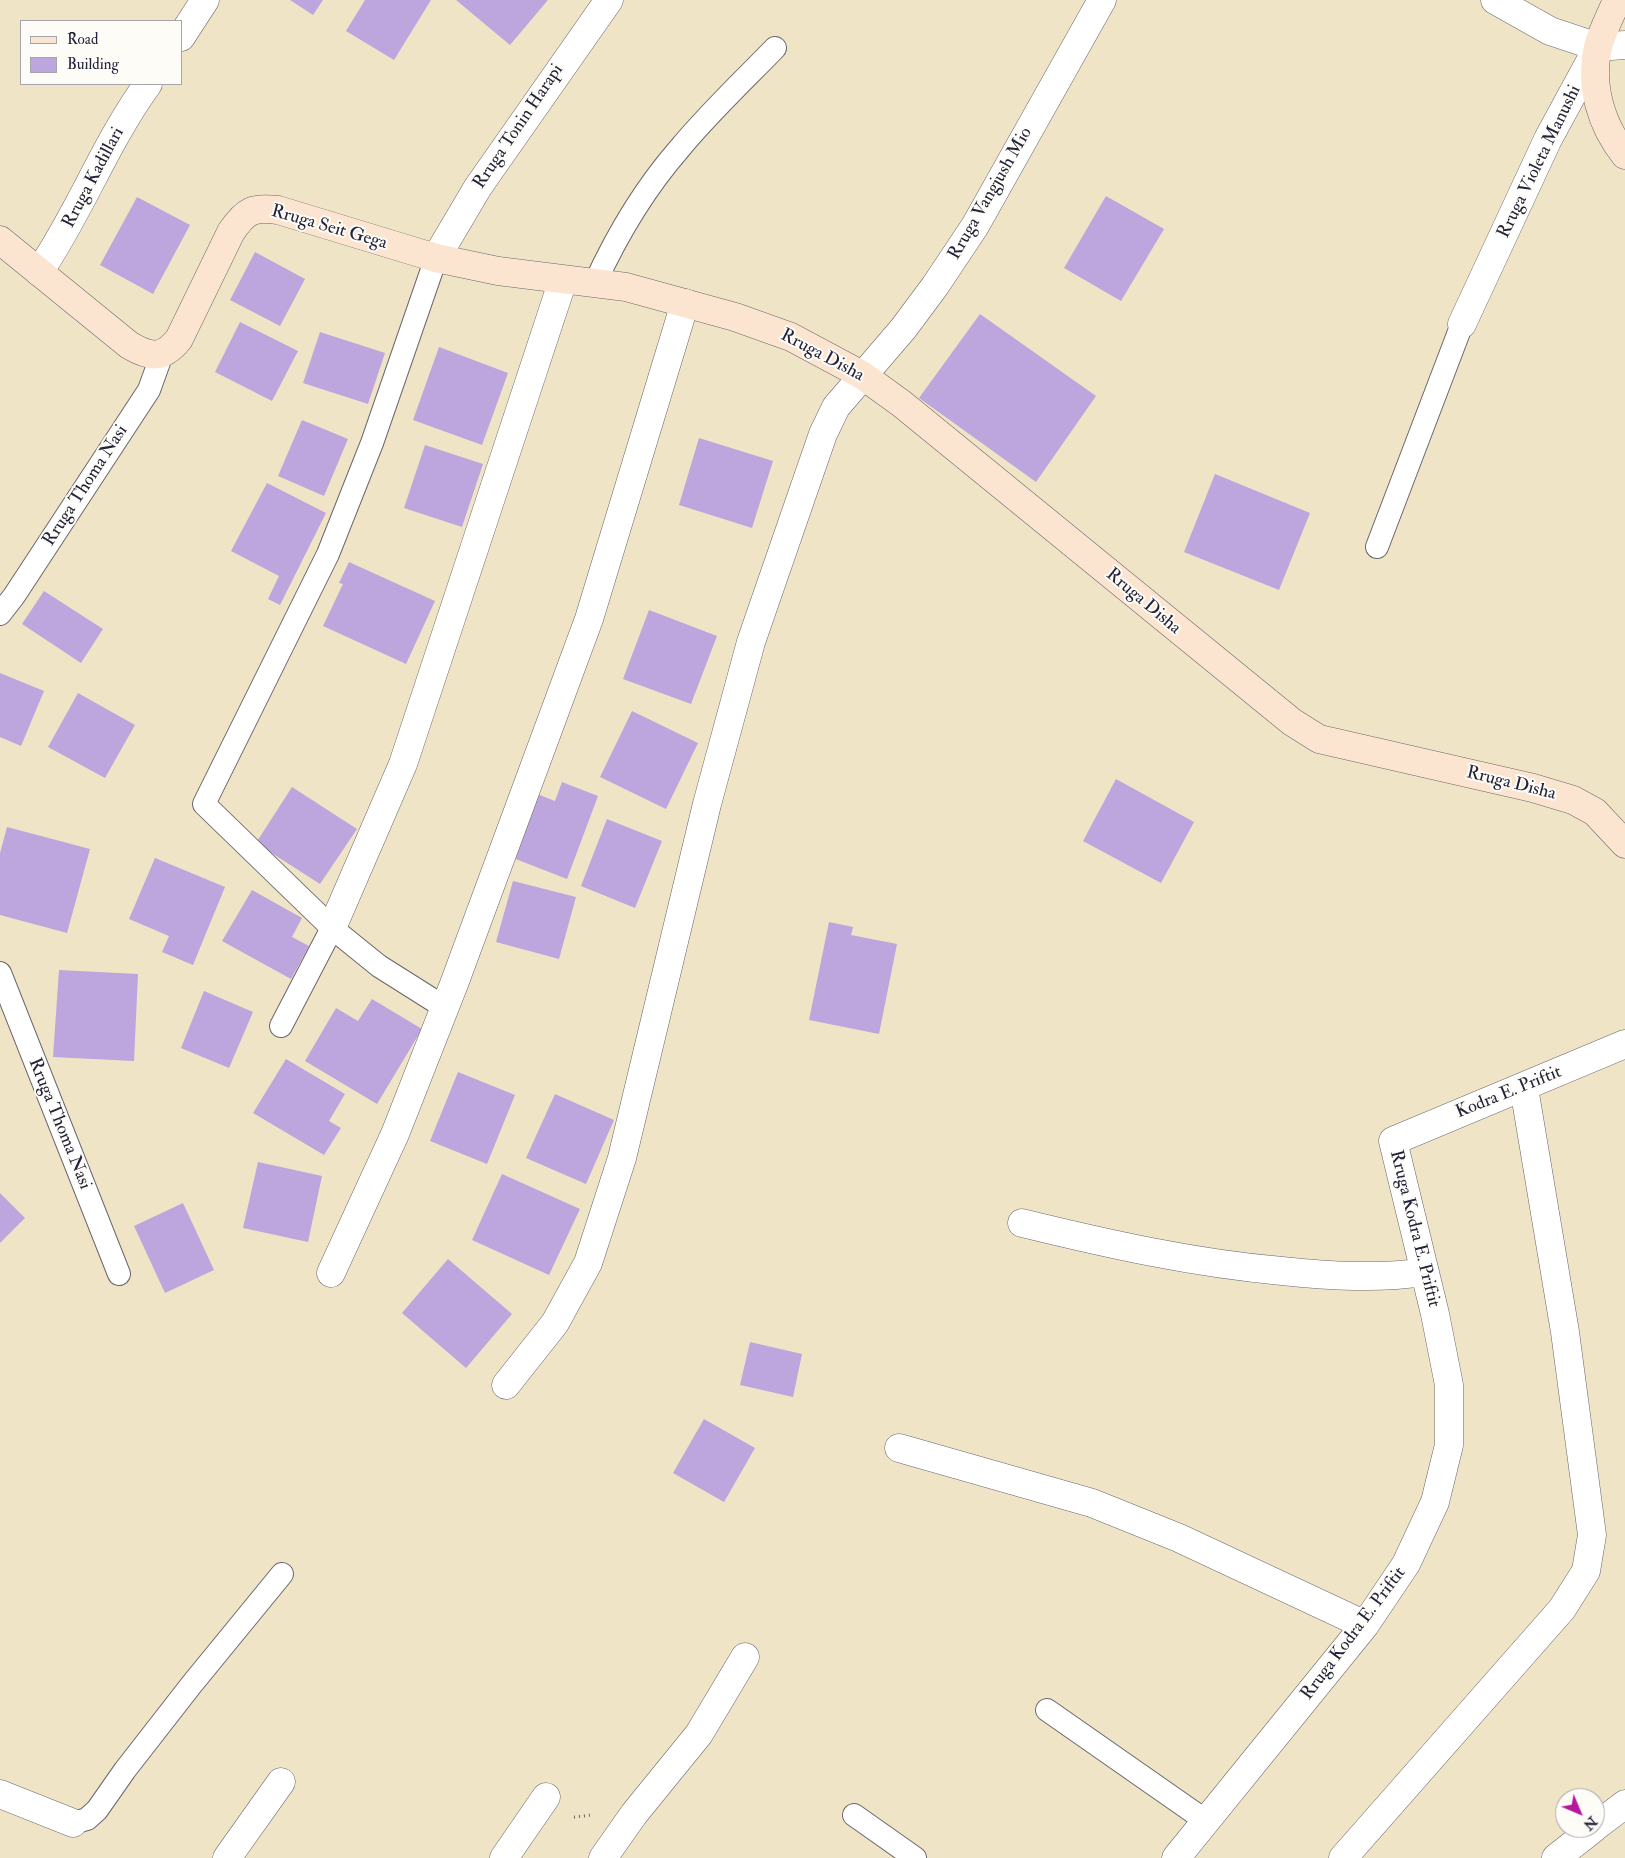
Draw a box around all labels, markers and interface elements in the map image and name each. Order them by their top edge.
legend [20,20,182,85]
text: Road [67,30,98,49]
text: Building [67,55,119,74]
street label: Rruga Tonin Harapi [469,60,569,194]
street label: Rruga Violeta Manushi [1494,82,1586,242]
street label: Rruga Kadillari [58,124,130,232]
street label: Rruga Vangjush Mio [944,124,1038,264]
street label: Rruga Seit Gega [268,201,390,255]
street label: Rruga Disha [777,325,867,387]
street label: Rruga Thoma Nasi [39,422,133,550]
street label: Rruga Disha [1101,564,1185,640]
street label: Rruga Disha [1464,762,1558,806]
street label: Rruga Thoma Nasi [23,1055,95,1193]
street label: Kodra E. Priftit [1453,1062,1565,1124]
street label: Rruga Kodra E. Priftit [1384,1148,1444,1310]
street label: Rruga Kodra E. Priftit [1297,1563,1411,1705]
north arrow [1555,1788,1605,1838]
text: N [1580,1813,1601,1834]

